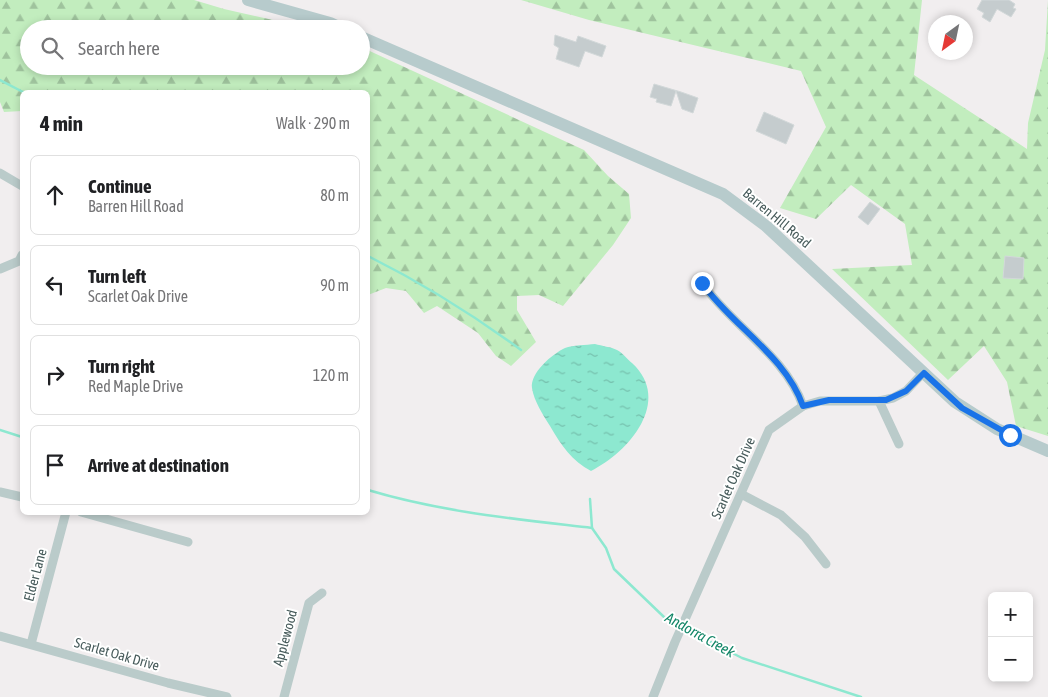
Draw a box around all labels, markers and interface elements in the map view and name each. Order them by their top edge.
north arrow [928,15,973,60]
search box [20,20,370,75]
icon: search [38,34,66,62]
text: Search here [78,37,160,59]
text: 4 min [40,111,83,135]
text: Walk · 290 m [276,114,350,132]
text: Continue [88,175,152,197]
icon: ahead [41,181,69,209]
street label: Barren Hill Road [740,185,814,251]
text: 80 m [320,186,349,204]
text: Barren Hill Road [88,197,184,215]
text: Turn left [88,265,146,287]
icon: left [41,271,69,299]
route end [691,272,714,295]
text: 90 m [320,276,349,294]
text: Scarlet Oak Drive [88,287,188,305]
text: Turn right [88,355,155,377]
icon: right [41,361,69,389]
text: 120 m [313,366,349,384]
text: Red Maple Drive [88,377,183,395]
route start [999,424,1022,447]
street label: Scarlet Oak Drive [708,435,758,521]
icon: arrive [41,451,69,479]
text: Arrive at destination [88,454,229,476]
street label: Elder Lane [20,547,50,603]
map controls [988,592,1033,682]
button: + [988,592,1033,637]
street label: Applewood [270,608,300,668]
water label: Andorra Creek [662,608,738,661]
street label: Scarlet Oak Drive [73,634,161,674]
button: − [988,637,1033,682]

